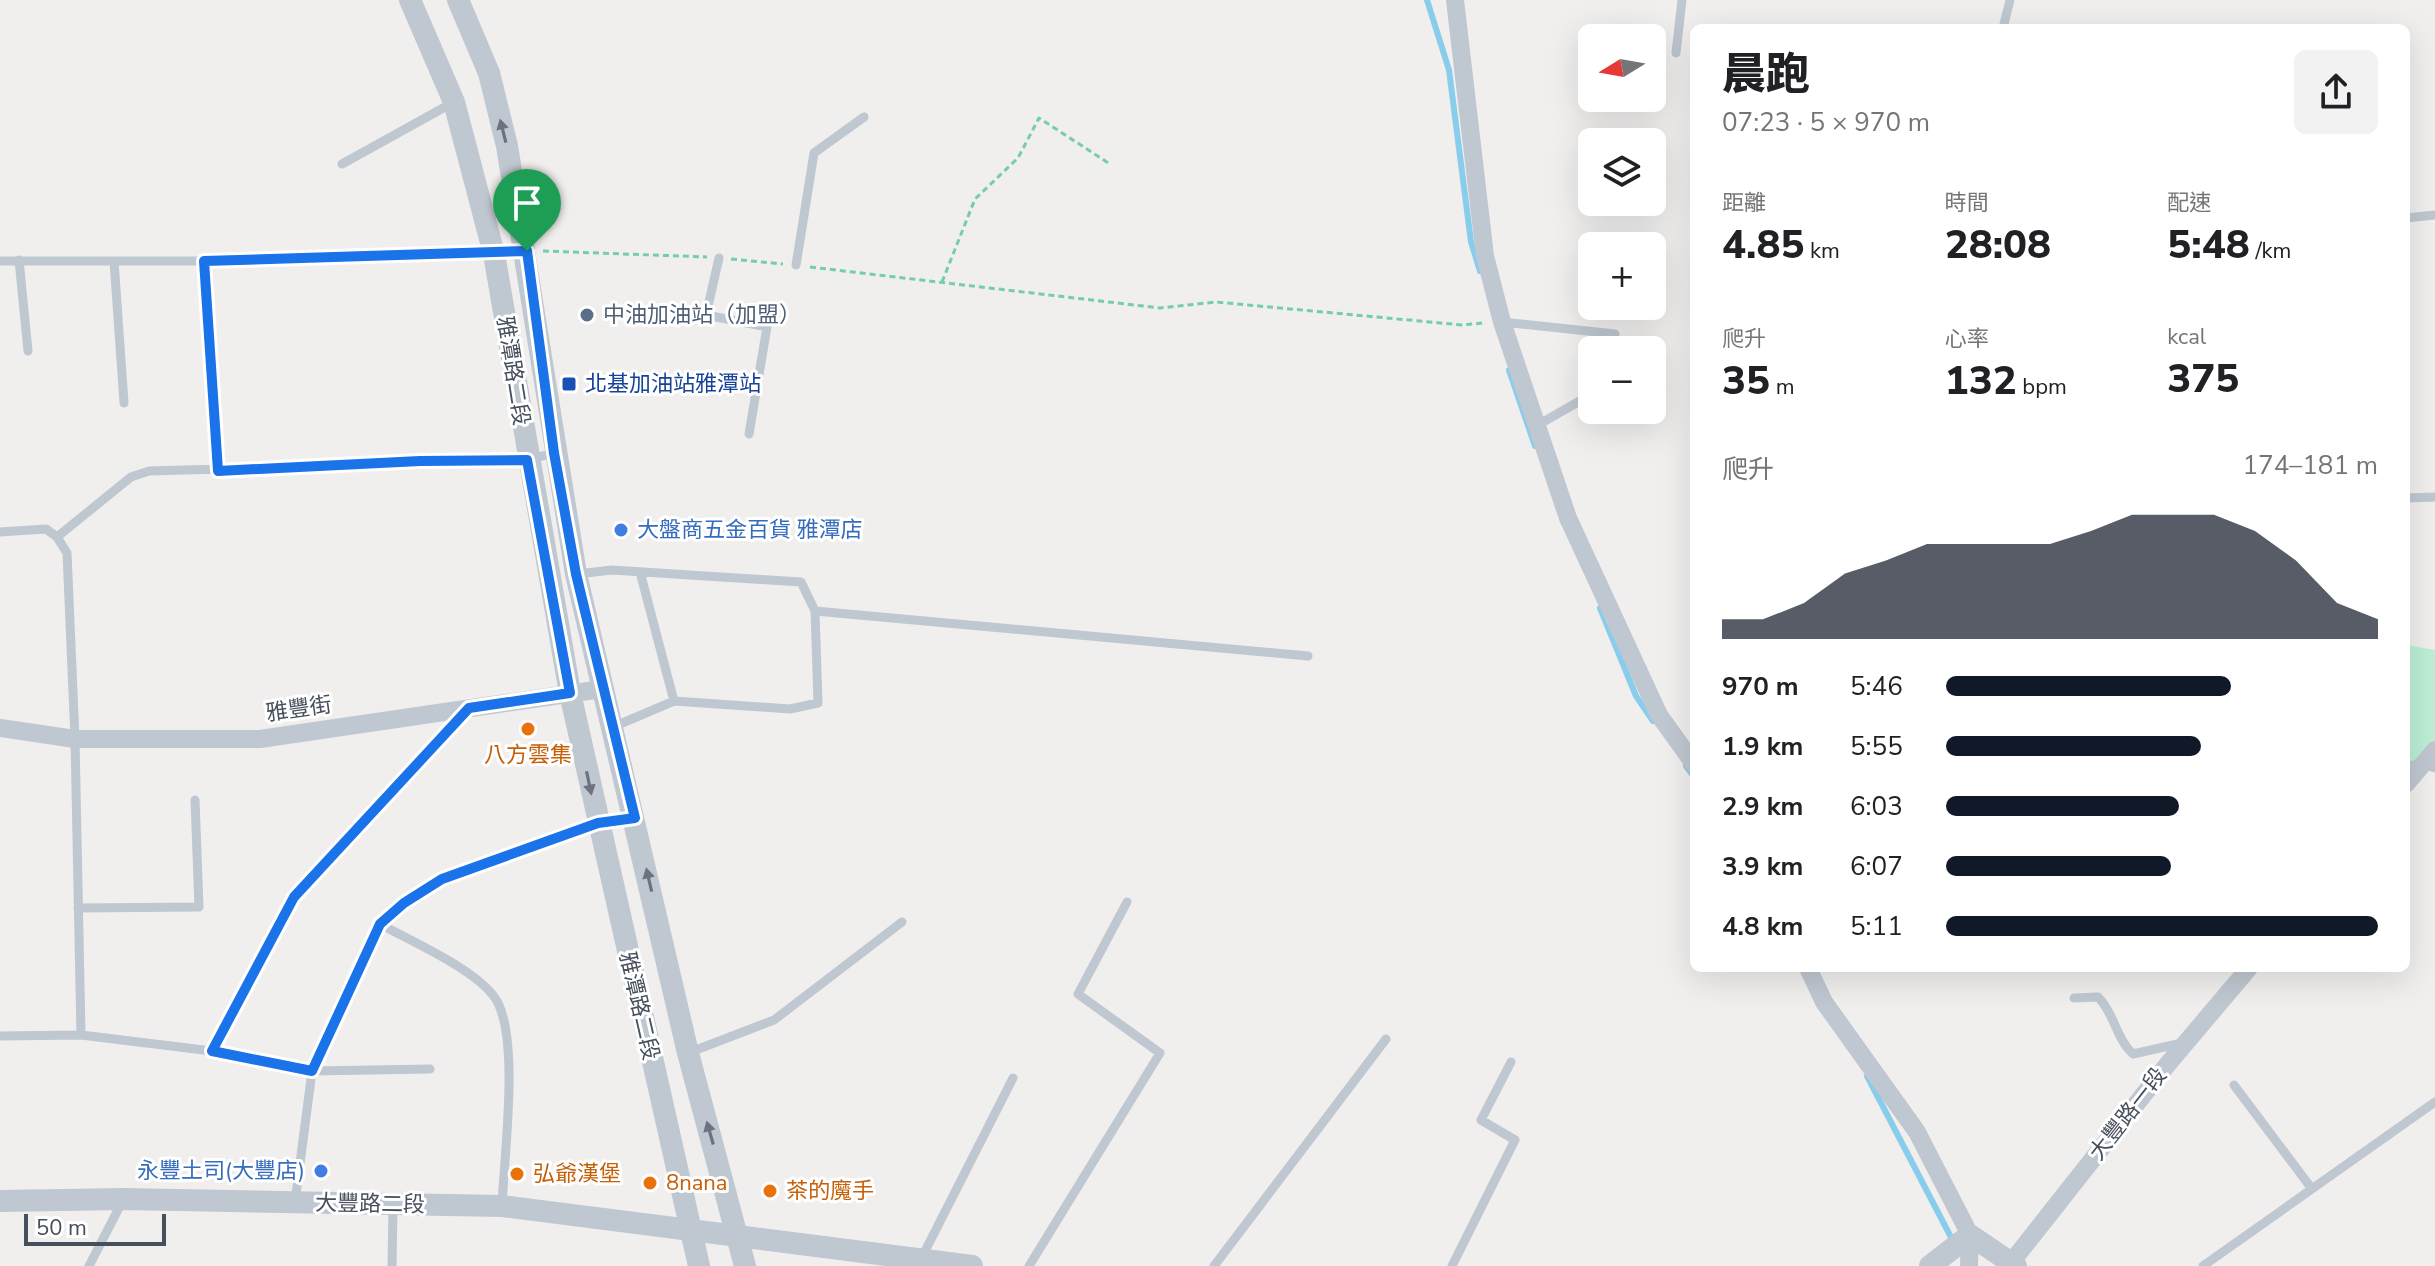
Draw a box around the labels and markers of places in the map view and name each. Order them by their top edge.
pin [493,169,561,251]
place label: 中油加油站（加盟） [603,300,801,330]
marker: 中油加油站（加盟） [578,306,596,324]
place label: 北基加油站雅潭站 [585,369,761,399]
marker: 北基加油站雅潭站 [560,375,578,393]
place label: 大盤商五金百貨 雅潭店 [637,515,863,545]
marker: 大盤商五金百貨 雅潭店 [612,521,630,539]
marker: 八方雲集 [519,720,537,738]
place label: 八方雲集 [484,740,572,770]
place label: 永豐土司(大豐店) [137,1156,305,1186]
place label: 弘爺漢堡 [533,1159,621,1189]
marker: 永豐土司(大豐店) [312,1162,330,1180]
marker: 弘爺漢堡 [508,1165,526,1183]
place label: 8nana [666,1168,728,1198]
marker: 8nana [641,1174,659,1192]
place label: 茶的魔手 [786,1176,874,1206]
marker: 茶的魔手 [761,1182,779,1200]

